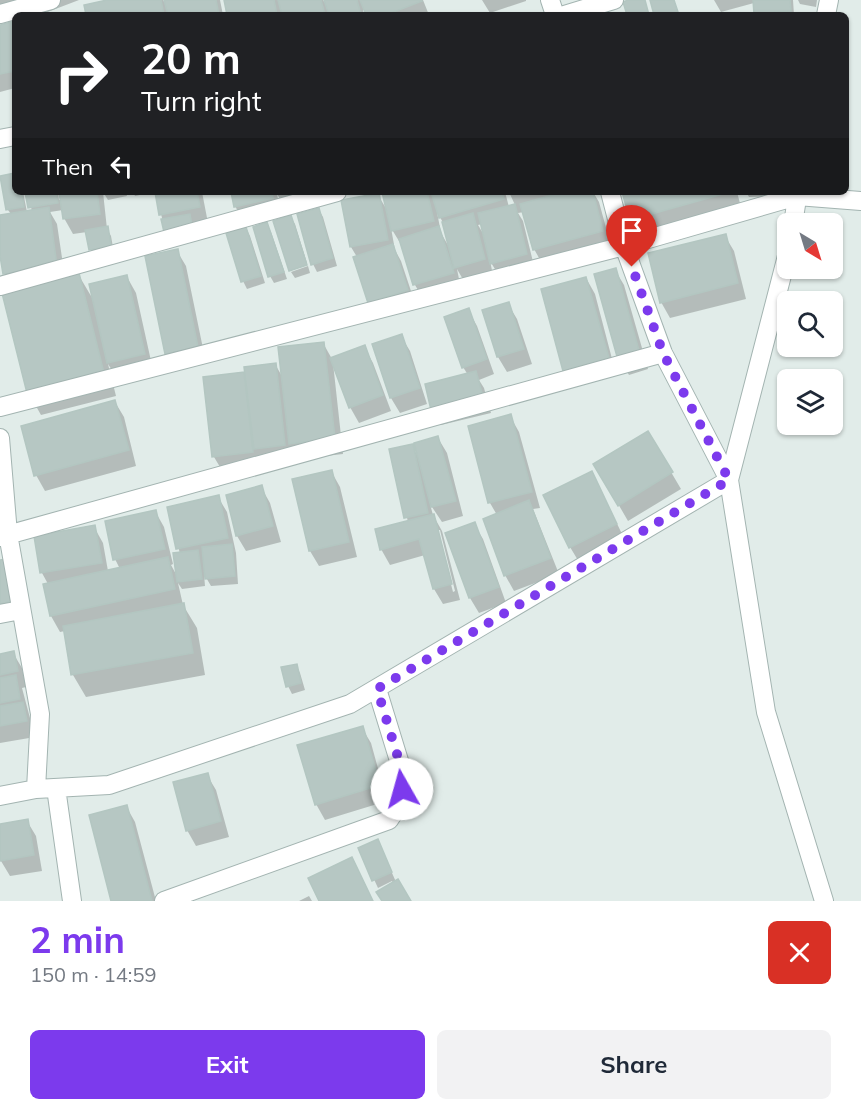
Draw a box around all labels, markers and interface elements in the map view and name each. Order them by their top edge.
text: 20 m [141,32,241,85]
icon: right [42,36,120,114]
text: Turn right [141,84,261,118]
icon: left [105,150,138,183]
text: Then [42,153,93,181]
pin [606,205,657,267]
north arrow [777,213,843,279]
map controls [777,213,843,435]
icon: arrive [615,214,648,247]
button: search [777,291,843,357]
button: layers [777,369,843,435]
position arrow [370,757,434,821]
text: 2 min [30,917,125,962]
button: close [768,921,831,984]
text: 150 m · 14:59 [30,962,156,987]
button: Exit [30,1030,425,1099]
button: Share [437,1030,831,1099]

